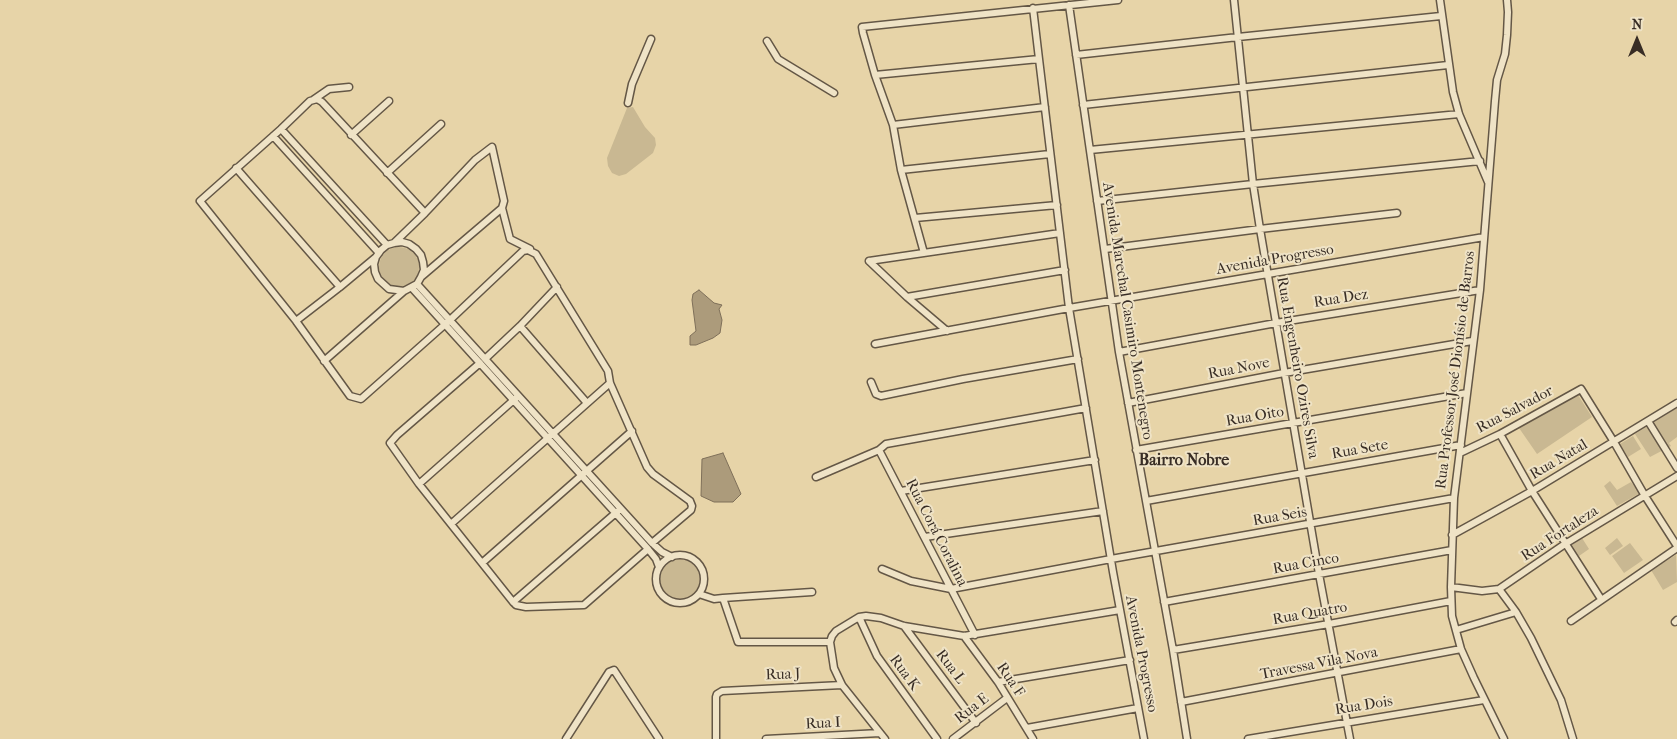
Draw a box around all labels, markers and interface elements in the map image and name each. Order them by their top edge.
north arrow [1612,15,1662,65]
text: N [1632,16,1642,33]
street label: Avenida Marechal Casimiro Montenegro [1098,181,1156,441]
street label: Avenida Progresso [1215,241,1335,279]
street label: Rua Professor José Dionísio de Barros [1432,250,1480,490]
street label: Rua Engenheiro Ozires Silva [1272,276,1322,460]
street label: Rua Dez [1313,286,1369,312]
street label: Rua Nove [1207,354,1271,384]
street label: Rua Salvador [1474,382,1556,438]
street label: Rua Oito [1225,403,1285,431]
street label: Rua Sete [1330,436,1390,464]
street label: Rua Natal [1527,436,1591,484]
district label: Bairro Nobre [1139,451,1229,471]
street label: Rua Corá Coralina [901,476,971,590]
street label: Rua Fortaleza [1518,502,1602,566]
street label: Rua Seis [1252,503,1308,531]
street label: Rua Cinco [1272,549,1340,579]
street label: Avenida Progresso [1121,594,1161,714]
street label: Rua Quatro [1271,599,1349,629]
street label: Travessa Vila Nova [1259,644,1379,684]
street label: Rua L [931,646,969,688]
street label: Rua K [885,651,923,695]
street label: Rua F [992,659,1028,701]
street label: Rua J [765,665,801,685]
street label: Rua E [951,690,993,728]
street label: Rua Dois [1334,693,1394,719]
street label: Rua I [805,714,841,734]

